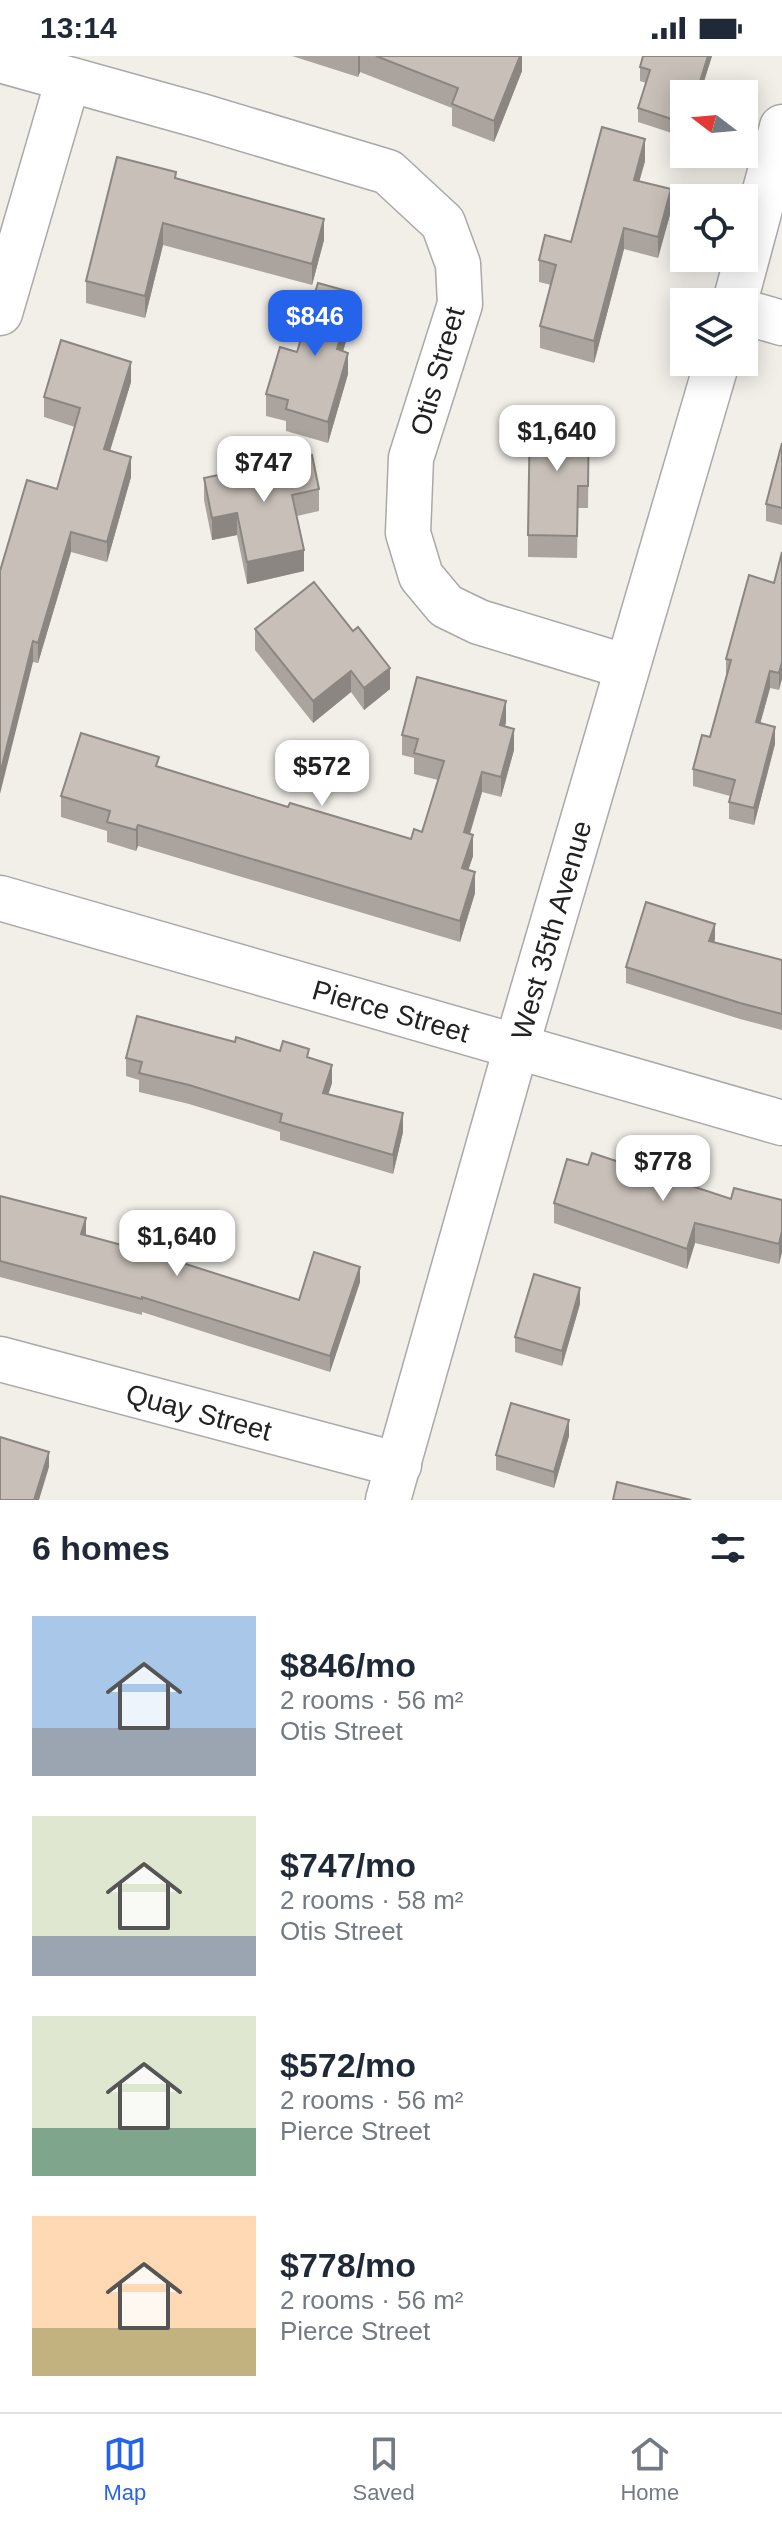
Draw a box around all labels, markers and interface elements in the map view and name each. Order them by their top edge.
text: 13:14 [40,11,117,44]
north arrow [670,80,758,168]
map controls [670,80,758,376]
button: locate [670,184,758,272]
button: layers [670,288,758,376]
pin: $846 [268,290,362,358]
text: $846 [286,301,344,331]
street label: Otis Street [404,303,471,439]
pin: $1,640 [492,405,622,473]
text: $1,640 [517,416,597,446]
pin: $747 [217,436,311,504]
text: $747 [235,447,293,477]
pin: $572 [275,740,369,808]
text: $572 [293,751,351,781]
street label: West 35th Avenue [505,817,598,1043]
street label: Pierce Street [309,974,473,1049]
pin: $778 [616,1135,710,1203]
text: $778 [634,1146,692,1176]
pin: $1,640 [112,1210,242,1278]
text: $1,640 [137,1221,217,1251]
street label: Quay Street [123,1378,275,1447]
icon: filters [706,1526,750,1570]
text: 6 homes [32,1529,170,1567]
text: $846/mo [280,1646,416,1684]
icon: home [96,1648,192,1744]
text: 2 rooms · 56 m² [280,1685,464,1715]
text: Otis Street [280,1716,403,1746]
text: $747/mo [280,1846,416,1884]
icon: home [96,1848,192,1944]
text: 2 rooms · 58 m² [280,1885,464,1915]
text: Otis Street [280,1916,403,1946]
text: $572/mo [280,2046,416,2084]
icon: home [96,2048,192,2144]
text: 2 rooms · 56 m² [280,2085,464,2115]
text: Pierce Street [280,2116,430,2146]
text: $778/mo [280,2246,416,2284]
icon: home [96,2248,192,2344]
text: 2 rooms · 56 m² [280,2285,464,2315]
text: Pierce Street [280,2316,430,2346]
tab: Map [103,2432,147,2506]
tab: Saved [352,2432,415,2506]
tab: Home [620,2432,679,2506]

